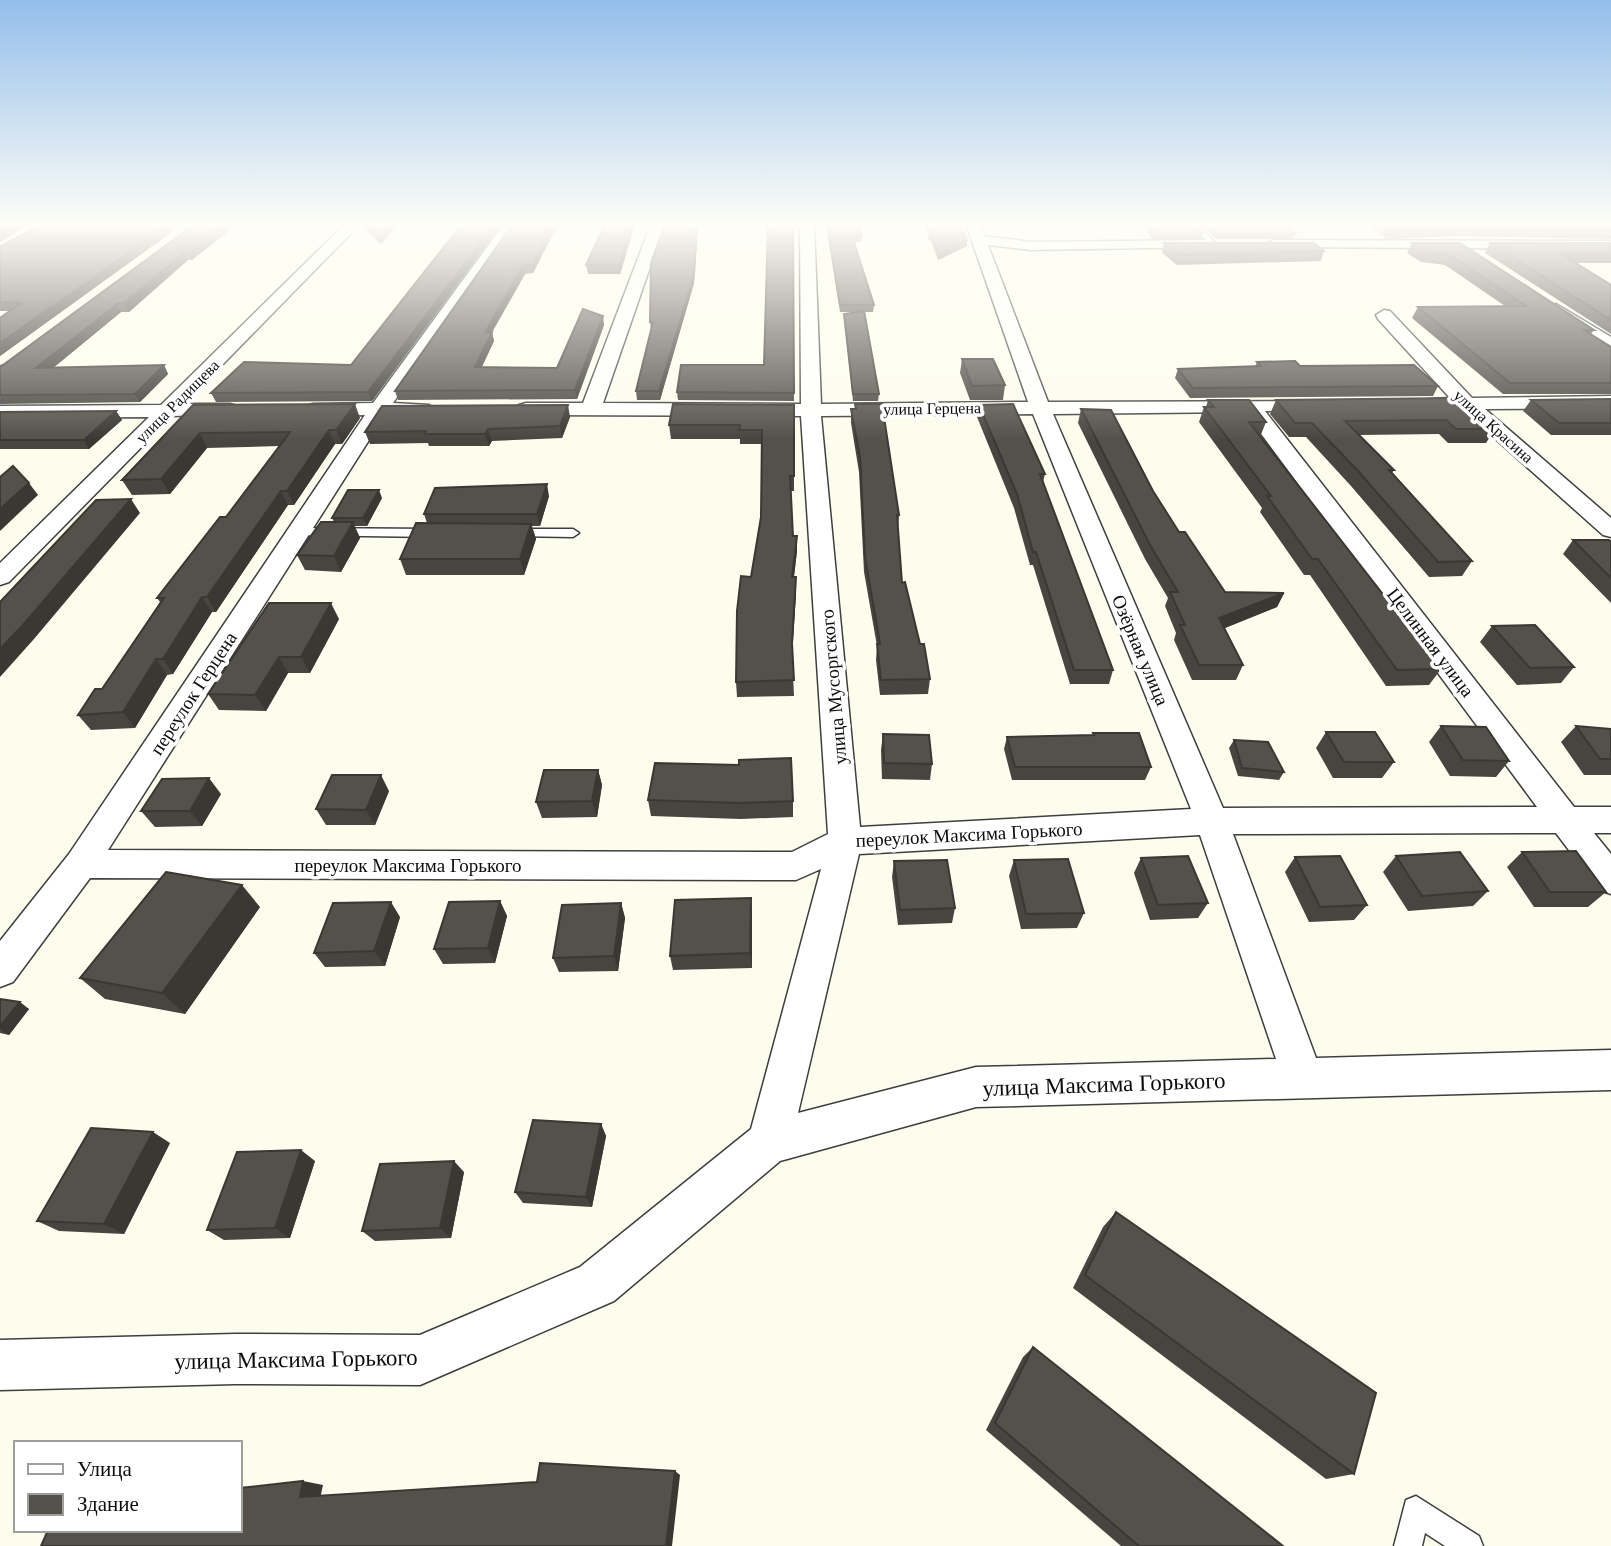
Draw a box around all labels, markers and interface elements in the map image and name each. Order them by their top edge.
street label: улица Радищева [132,356,223,447]
street label: улица Красина [1450,386,1537,467]
street label: улица Герцена [883,399,981,419]
street label: Целинная улица [1383,584,1479,701]
street label: Озёрная улица [1108,592,1174,709]
street label: улица Мусоргского [816,608,851,765]
street label: переулок Герцена [146,627,241,759]
street label: переулок Максима Горького [855,818,1083,851]
street label: переулок Максима Горького [294,855,522,876]
street label: улица Максима Горького [982,1068,1226,1101]
street label: улица Максима Горького [174,1345,418,1374]
legend [14,1441,242,1532]
text: Улица [77,1457,132,1481]
text: Здание [77,1492,139,1516]

